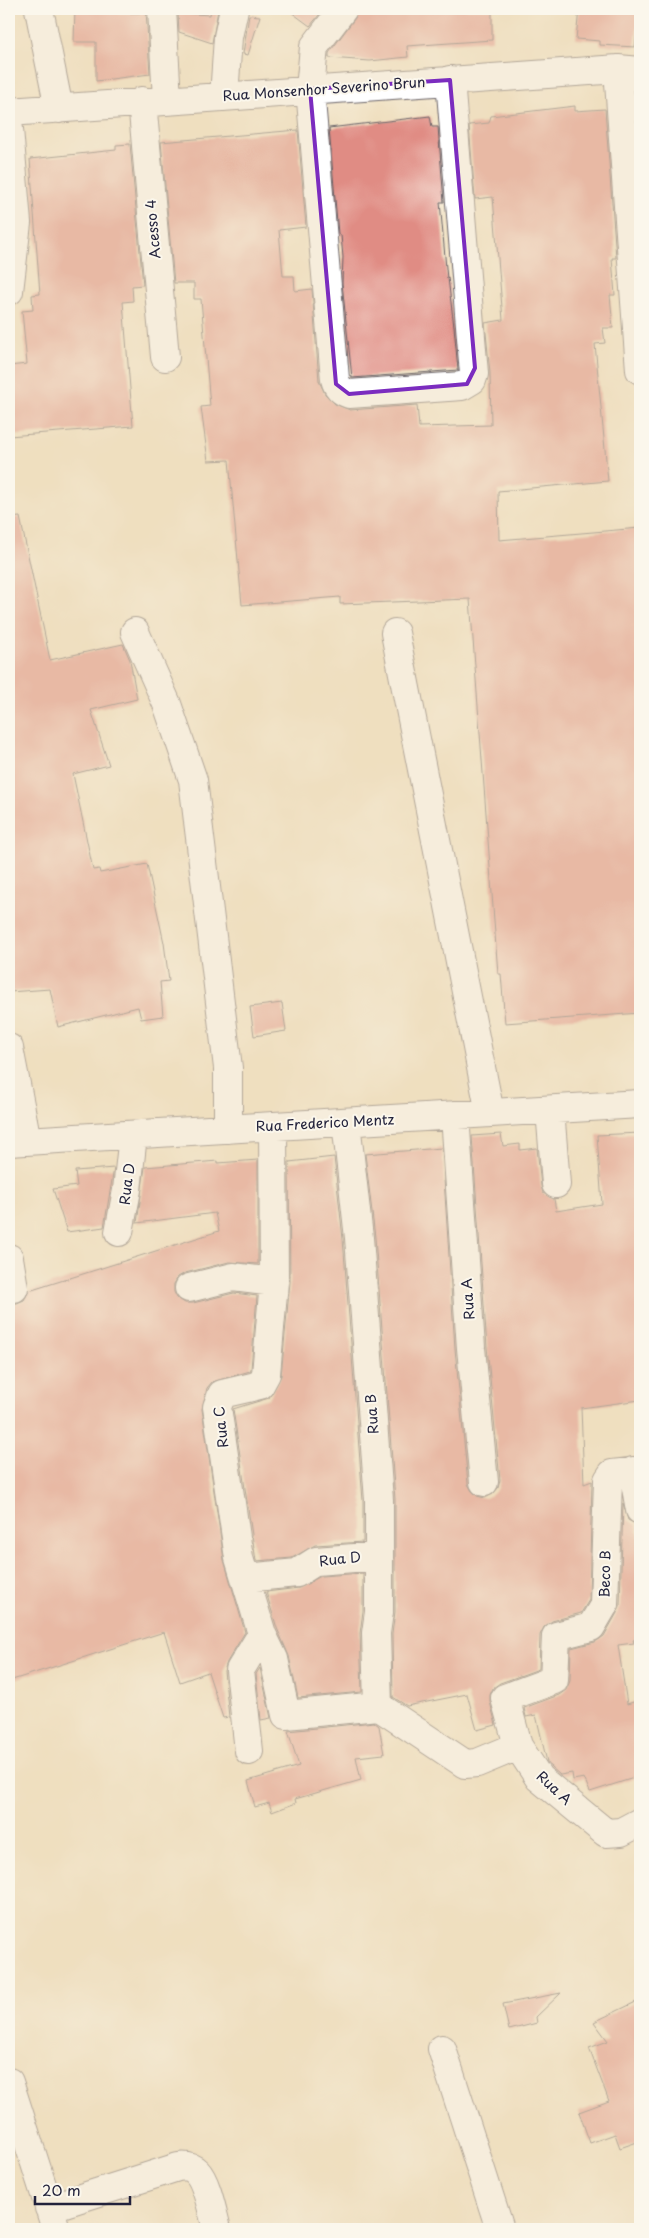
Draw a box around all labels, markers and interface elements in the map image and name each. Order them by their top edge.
street label: Rua Monsenhor Severino Brun [222,71,426,106]
street label: Acesso 4 [139,199,166,260]
street label: Rua Frederico Mentz [255,1108,395,1137]
street label: Rua D [114,1162,139,1206]
street label: Rua A [456,1277,479,1320]
street label: Rua B [360,1393,383,1435]
street label: Rua C [208,1405,233,1449]
street label: Rua D [318,1546,362,1571]
street label: Beco B [594,1550,615,1598]
street label: Rua A [532,1766,577,1810]
scale bar [35,2173,130,2205]
text: 20 m [42,2178,81,2201]

